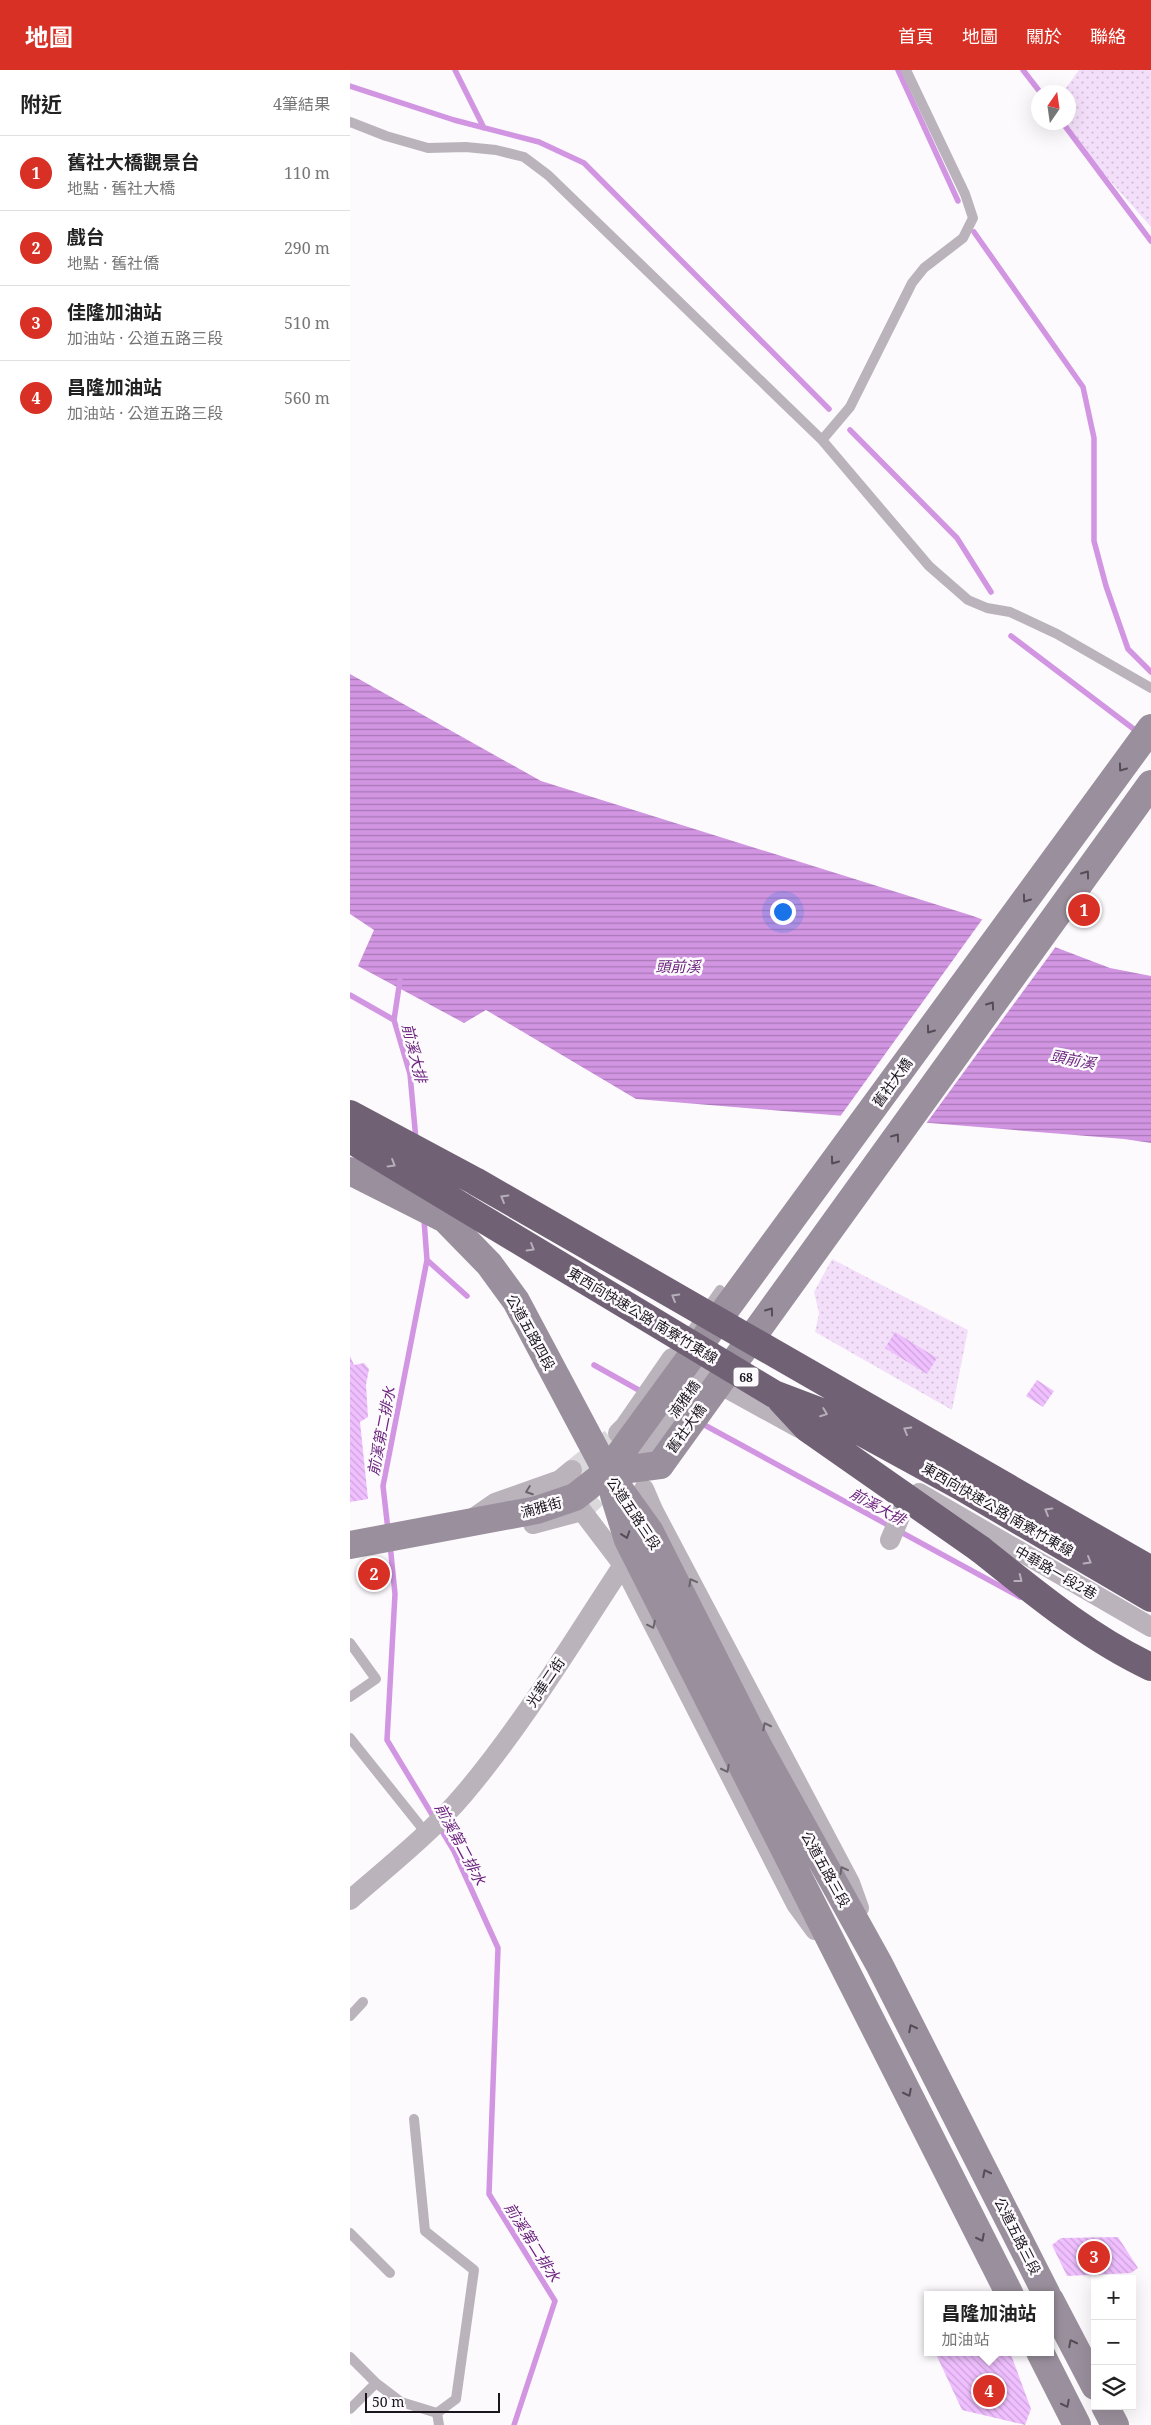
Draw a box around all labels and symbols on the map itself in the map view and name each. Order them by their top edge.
north arrow [1031,85,1076,130]
one-way arrow [1119,762,1128,771]
one-way arrow [1080,870,1089,880]
pin: 1 [1068,891,1100,929]
one-way arrow [1023,893,1032,903]
your location [770,899,796,925]
water label: 頭前溪 [655,956,702,976]
one-way arrow [985,1002,994,1011]
water label: 前溪大排 [398,1021,432,1086]
one-way arrow [927,1024,936,1034]
water label: 頭前溪 [1049,1045,1099,1073]
street label: 舊社大橋 [868,1054,916,1110]
one-way arrow [890,1133,899,1143]
one-way arrow [831,1155,840,1165]
one-way arrow [386,1158,395,1168]
one-way arrow [501,1195,510,1205]
one-way arrow [526,1241,535,1251]
street label: 東西向快速公路 南寮竹東線 [565,1263,721,1367]
street label: 公道五路四段 [502,1291,560,1373]
one-way arrow [672,1293,681,1303]
one-way arrow [764,1308,773,1317]
road number: 68 [734,1368,758,1386]
street label: 湳雅橋 [664,1376,704,1422]
water label: 前溪第二排水 [363,1384,400,1477]
street label: 舊社大橋 [662,1400,710,1456]
one-way arrow [820,1407,828,1417]
one-way arrow [904,1426,913,1436]
street label: 東西向快速公路 南寮竹東線 [919,1458,1077,1560]
street label: 公道五路三段 [603,1473,665,1553]
water label: 前溪大排 [847,1483,911,1530]
one-way arrow [525,1485,533,1495]
street label: 湳雅街 [518,1492,564,1522]
one-way arrow [1044,1507,1053,1517]
one-way arrow [621,1531,631,1539]
street label: 中華路一段2巷 [1011,1541,1101,1603]
pin: 2 [358,1555,390,1593]
one-way arrow [1083,1555,1092,1565]
one-way arrow [1013,1574,1022,1582]
one-way arrow [688,1578,698,1587]
one-way arrow [646,1620,656,1629]
street label: 光華二街 [521,1653,569,1711]
one-way arrow [763,1723,773,1732]
one-way arrow [720,1764,730,1773]
water label: 前溪第二排水 [431,1800,491,1889]
street label: 公道五路三段 [797,1828,855,1910]
one-way arrow [839,1866,849,1875]
one-way arrow [908,2025,918,2034]
one-way arrow [902,2088,912,2097]
one-way arrow [982,2170,992,2179]
street label: 公道五路三段 [990,2194,1046,2278]
water label: 前溪第二排水 [501,2199,566,2286]
one-way arrow [975,2233,985,2242]
pin: 3 [1078,2238,1110,2276]
one-way arrow [1069,2339,1079,2348]
pin: 4 [973,2372,1005,2410]
scale bar [365,2390,500,2413]
one-way arrow [1060,2399,1070,2408]

